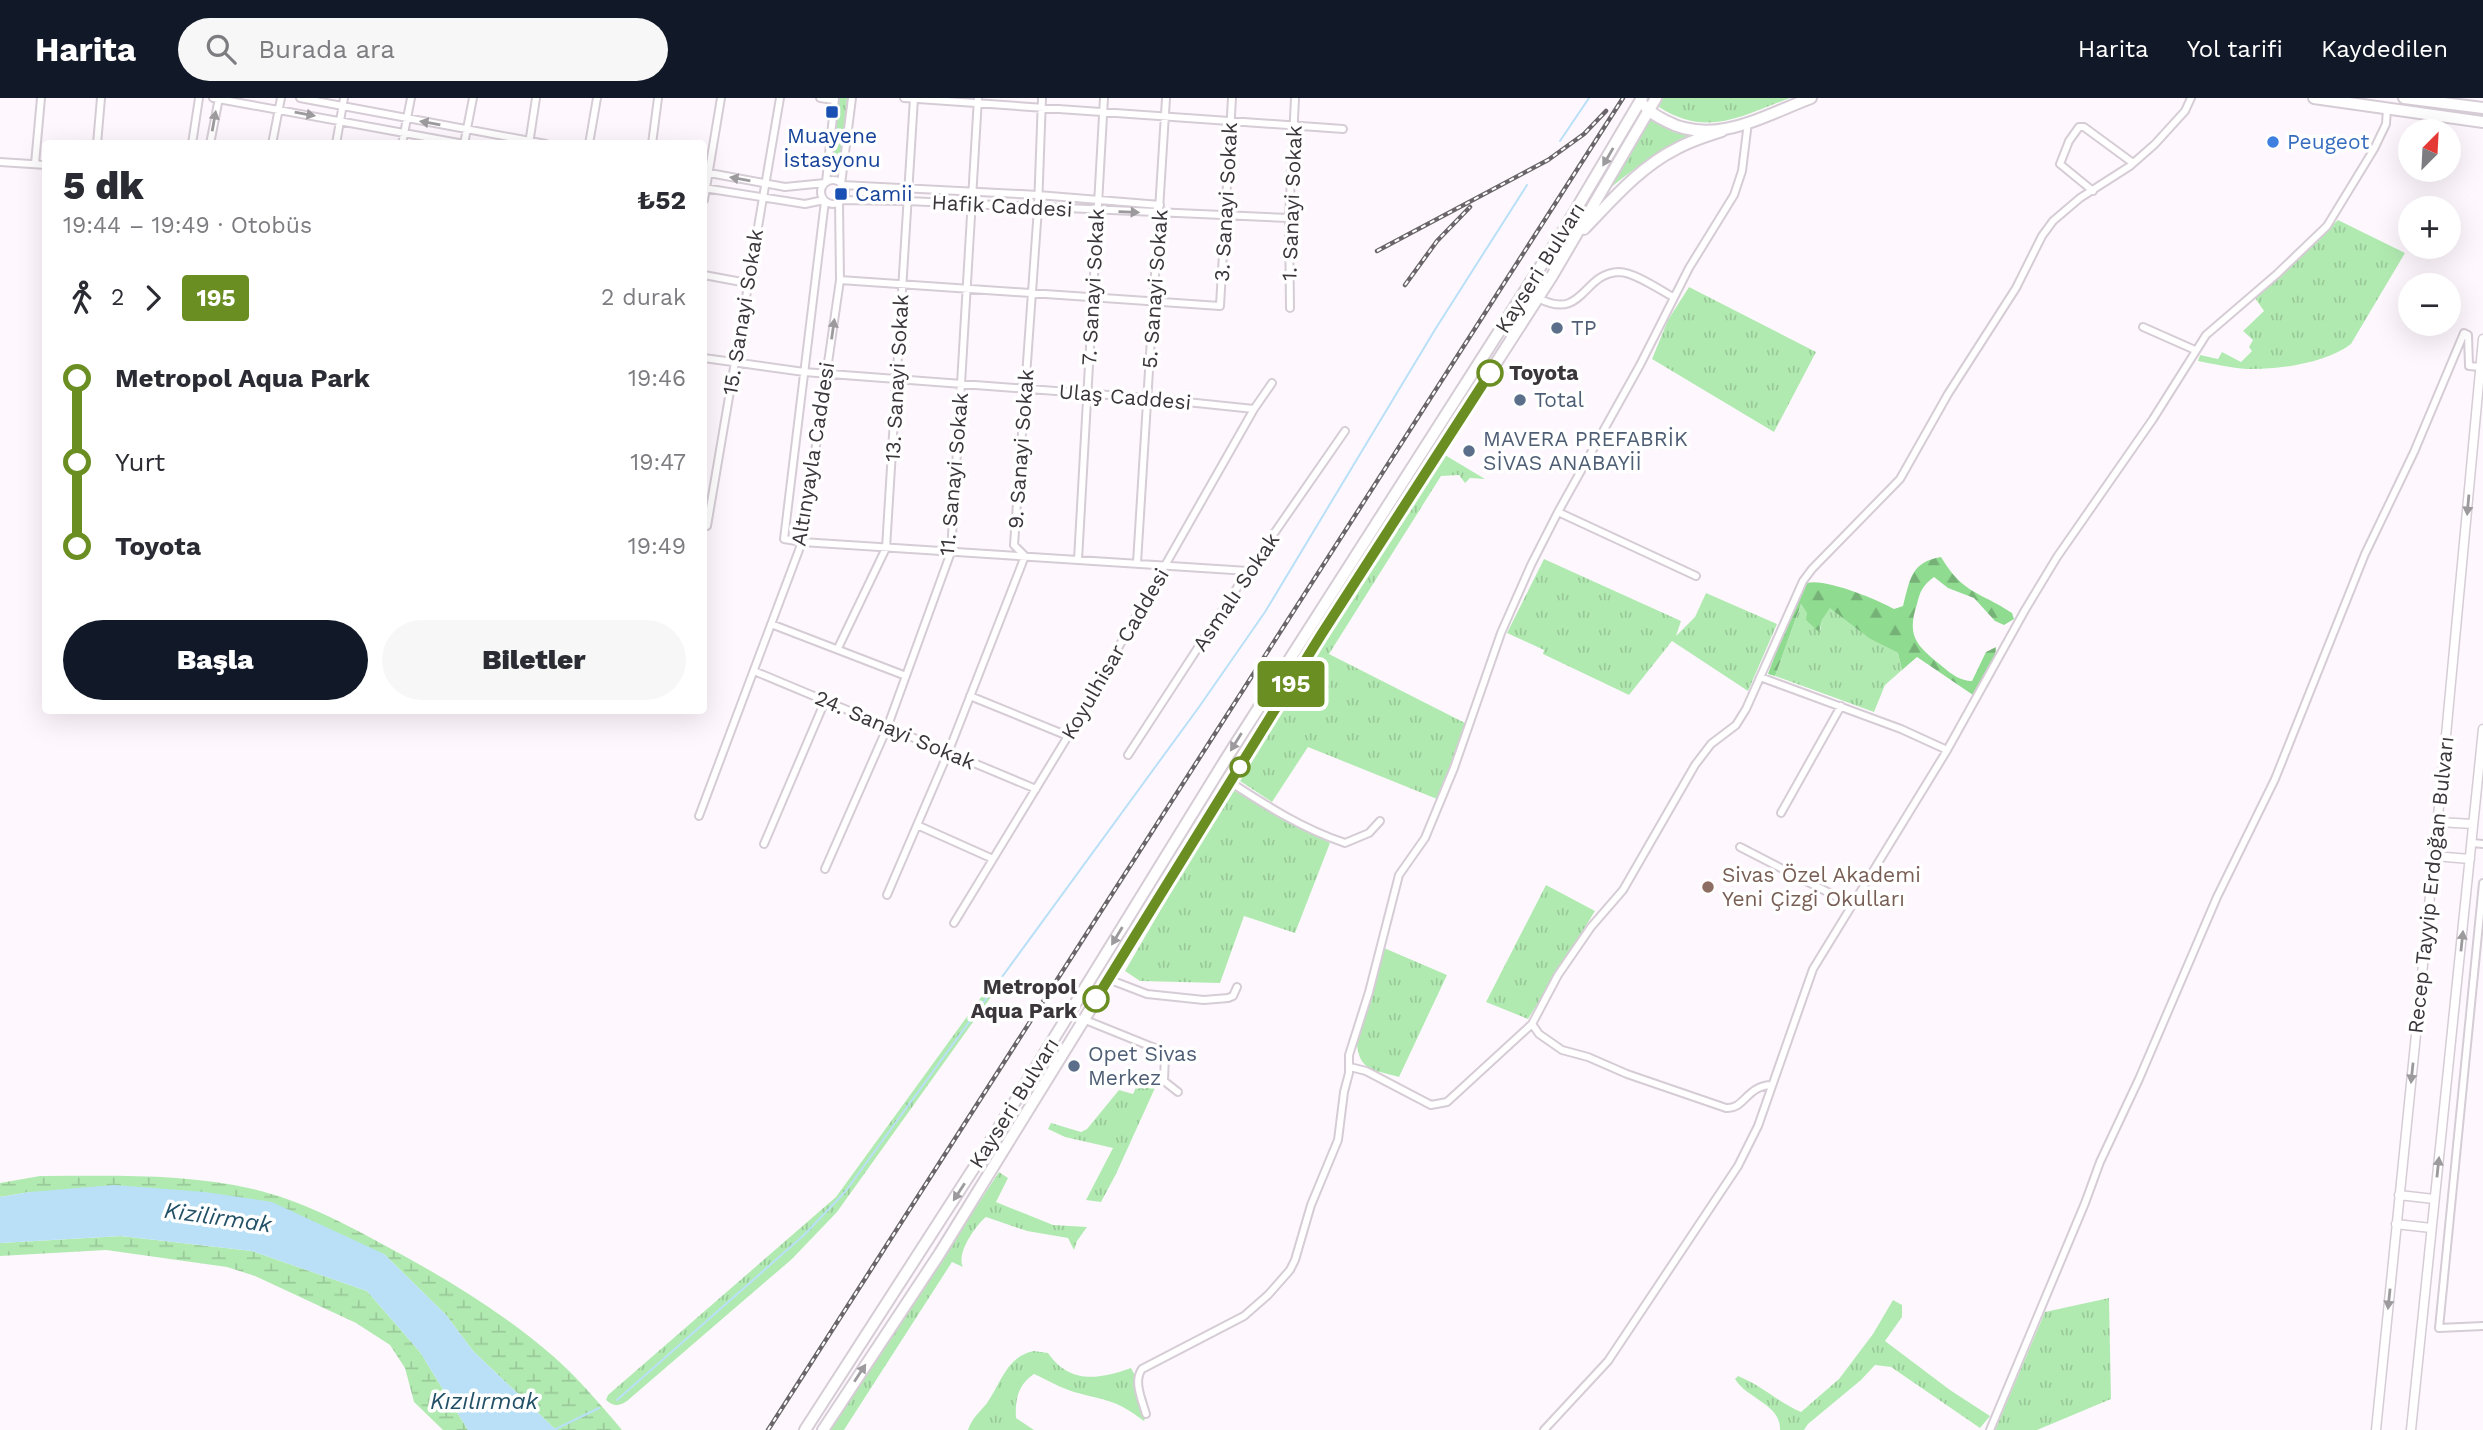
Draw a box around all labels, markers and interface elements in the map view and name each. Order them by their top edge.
search box [178,18,668,81]
text: Harita [35,30,136,69]
icon: search [202,30,240,68]
text: Burada ara [258,34,395,64]
text: Harita [2078,35,2149,63]
text: Yol tarifi [2187,35,2283,63]
text: Kaydedilen [2321,35,2448,63]
marker: Muayene İstasyonu [824,104,840,120]
one-way arrow [294,108,316,119]
one-way arrow [209,110,220,132]
one-way arrow [419,117,441,128]
north arrow [2398,119,2460,182]
map controls [2398,119,2461,336]
street label: 3. Sanayi Sokak [1209,122,1242,282]
place label: Muayene İstasyonu [783,123,881,172]
street label: 1. Sanayi Sokak [1276,125,1307,281]
place label: Peugeot [2287,129,2369,154]
marker: Peugeot [2265,134,2281,150]
one-way arrow [1602,147,1614,167]
text: 5 dk [63,164,143,208]
one-way arrow [729,173,751,184]
place label: Camii [855,181,912,206]
text: ₺52 [637,185,686,215]
marker: Camii [833,186,849,202]
street label: Hafik Caddesi [931,189,1073,222]
button: + [2398,196,2461,259]
street label: Kayseri Bulvarı [1489,198,1590,338]
one-way arrow [1118,206,1140,217]
street label: 7. Sanayi Sokak [1076,208,1109,366]
street label: 5. Sanayi Sokak [1136,208,1173,369]
text: 19:44 – 19:49 · Otobüs [63,212,312,239]
street label: 15. Sanayi Sokak [717,227,768,397]
button: − [2398,273,2461,336]
icon: walk [63,279,101,317]
icon: forward [134,279,172,317]
text: 2 [111,284,124,311]
text: 195 [196,284,235,312]
text: 2 durak [601,284,686,311]
street label: 13. Sanayi Sokak [880,293,913,462]
place label: TP [1571,315,1597,340]
one-way arrow [827,318,838,340]
marker: TP [1549,320,1565,336]
street label: Altınyayla Caddesi [786,360,839,548]
marker: Toyota [1477,360,1503,386]
place label: Toyota [1509,360,1579,385]
text: Metropol Aqua Park [115,363,370,393]
text: 19:46 [628,365,686,392]
street label: 9. Sanayi Sokak [1002,368,1039,530]
street label: Ulaş Caddesi [1058,378,1192,415]
place label: Total [1534,387,1584,412]
street label: 11. Sanayi Sokak [934,391,973,557]
marker: Total [1512,392,1528,408]
place label: MAVERA PREFABRİK SİVAS ANABAYİİ [1483,426,1688,475]
marker: MAVERA PREFABRİK SİVAS ANABAYİİ [1461,443,1477,459]
text: Yurt [115,447,165,477]
text: 19:47 [630,449,686,476]
one-way arrow [2462,494,2473,516]
street label: Asmalı Sokak [1187,528,1284,656]
text: Toyota [115,531,201,561]
text: 19:49 [628,533,686,560]
street label: Koyulhisar Caddesi [1055,564,1174,744]
button: Başla [63,620,368,700]
button: Biletler [382,620,686,700]
line badge: 195 [1251,661,1331,707]
text: 195 [1272,670,1310,698]
street label: 24. Sanayi Sokak [811,685,979,775]
one-way arrow [1230,732,1243,752]
street label: Recep Tayyip Erdoğan Bulvarı [2402,735,2459,1035]
unlabelled marker [1230,757,1250,777]
place label: Sivas Özel Akademi Yeni Çizgi Okulları [1722,862,1921,911]
marker: Sivas Özel Akademi Yeni Çizgi Okulları [1700,879,1716,895]
one-way arrow [1111,926,1124,945]
one-way arrow [2456,930,2467,952]
place label: Metropol Aqua Park [971,974,1078,1023]
marker: Metropol Aqua Park [1083,986,1109,1012]
street label: Kayseri Bulvarı [963,1033,1064,1173]
place label: Opet Sivas Merkez [1088,1041,1197,1090]
marker: Opet Sivas Merkez [1066,1058,1082,1074]
one-way arrow [2406,1062,2417,1084]
one-way arrow [2432,1156,2443,1178]
one-way arrow [952,1182,965,1201]
water label: Kizilirmak [162,1197,275,1239]
one-way arrow [2383,1288,2394,1310]
one-way arrow [854,1363,867,1382]
water label: Kızılırmak [430,1388,540,1415]

